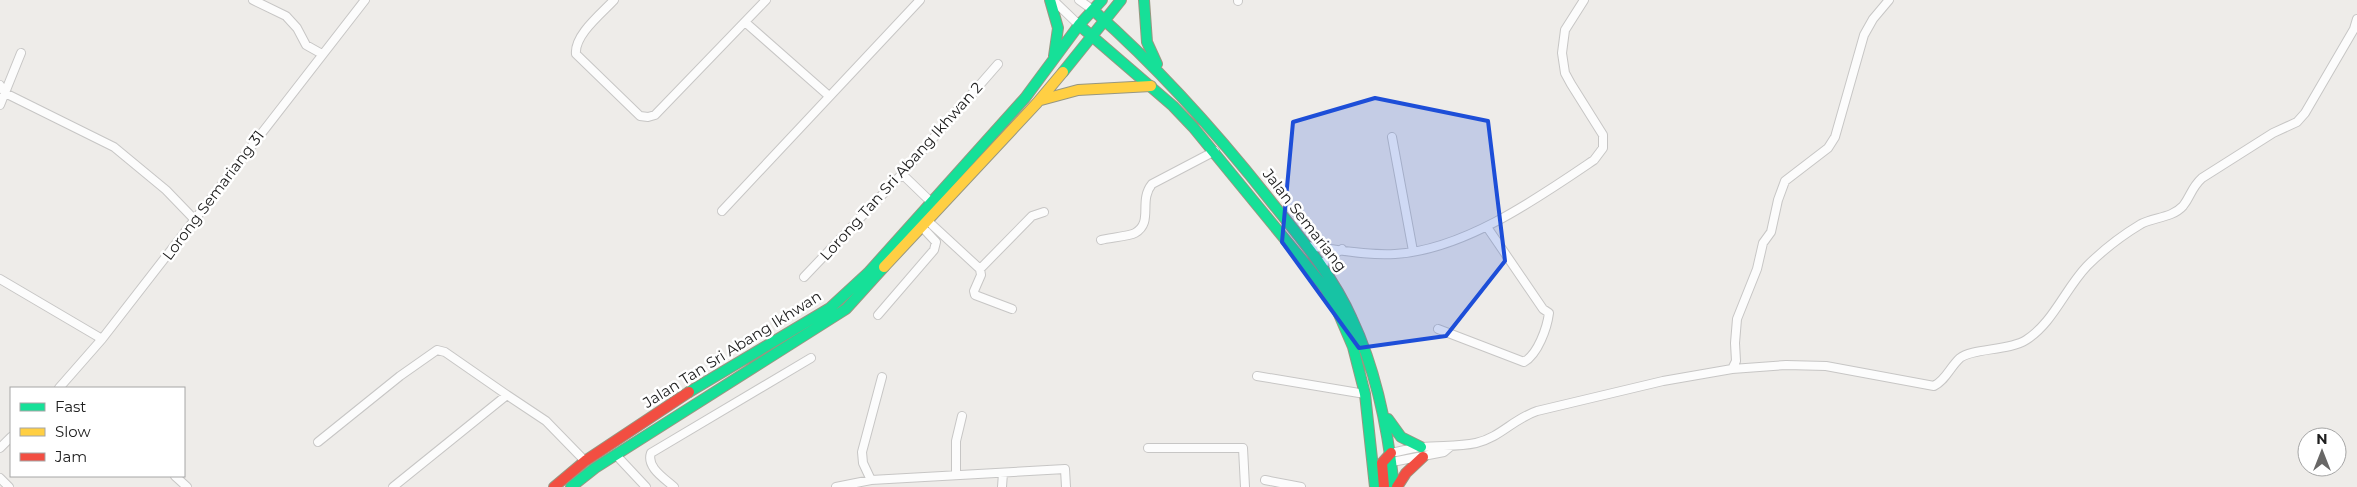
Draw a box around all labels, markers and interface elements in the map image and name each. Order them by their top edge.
street label: Lorong Tan Sri Abang Ikhwan 2 [816,78,986,264]
street label: Lorong Semariang 31 [158,126,268,264]
street label: Jalan Semariang [1258,164,1351,275]
street label: Jalan Tan Sri Abang Ikhwan [638,286,825,412]
legend [10,387,185,477]
text: Fast [55,397,86,416]
text: Slow [55,422,91,441]
north arrow [2297,427,2347,477]
text: N [2316,430,2328,448]
text: Jam [54,447,87,466]

